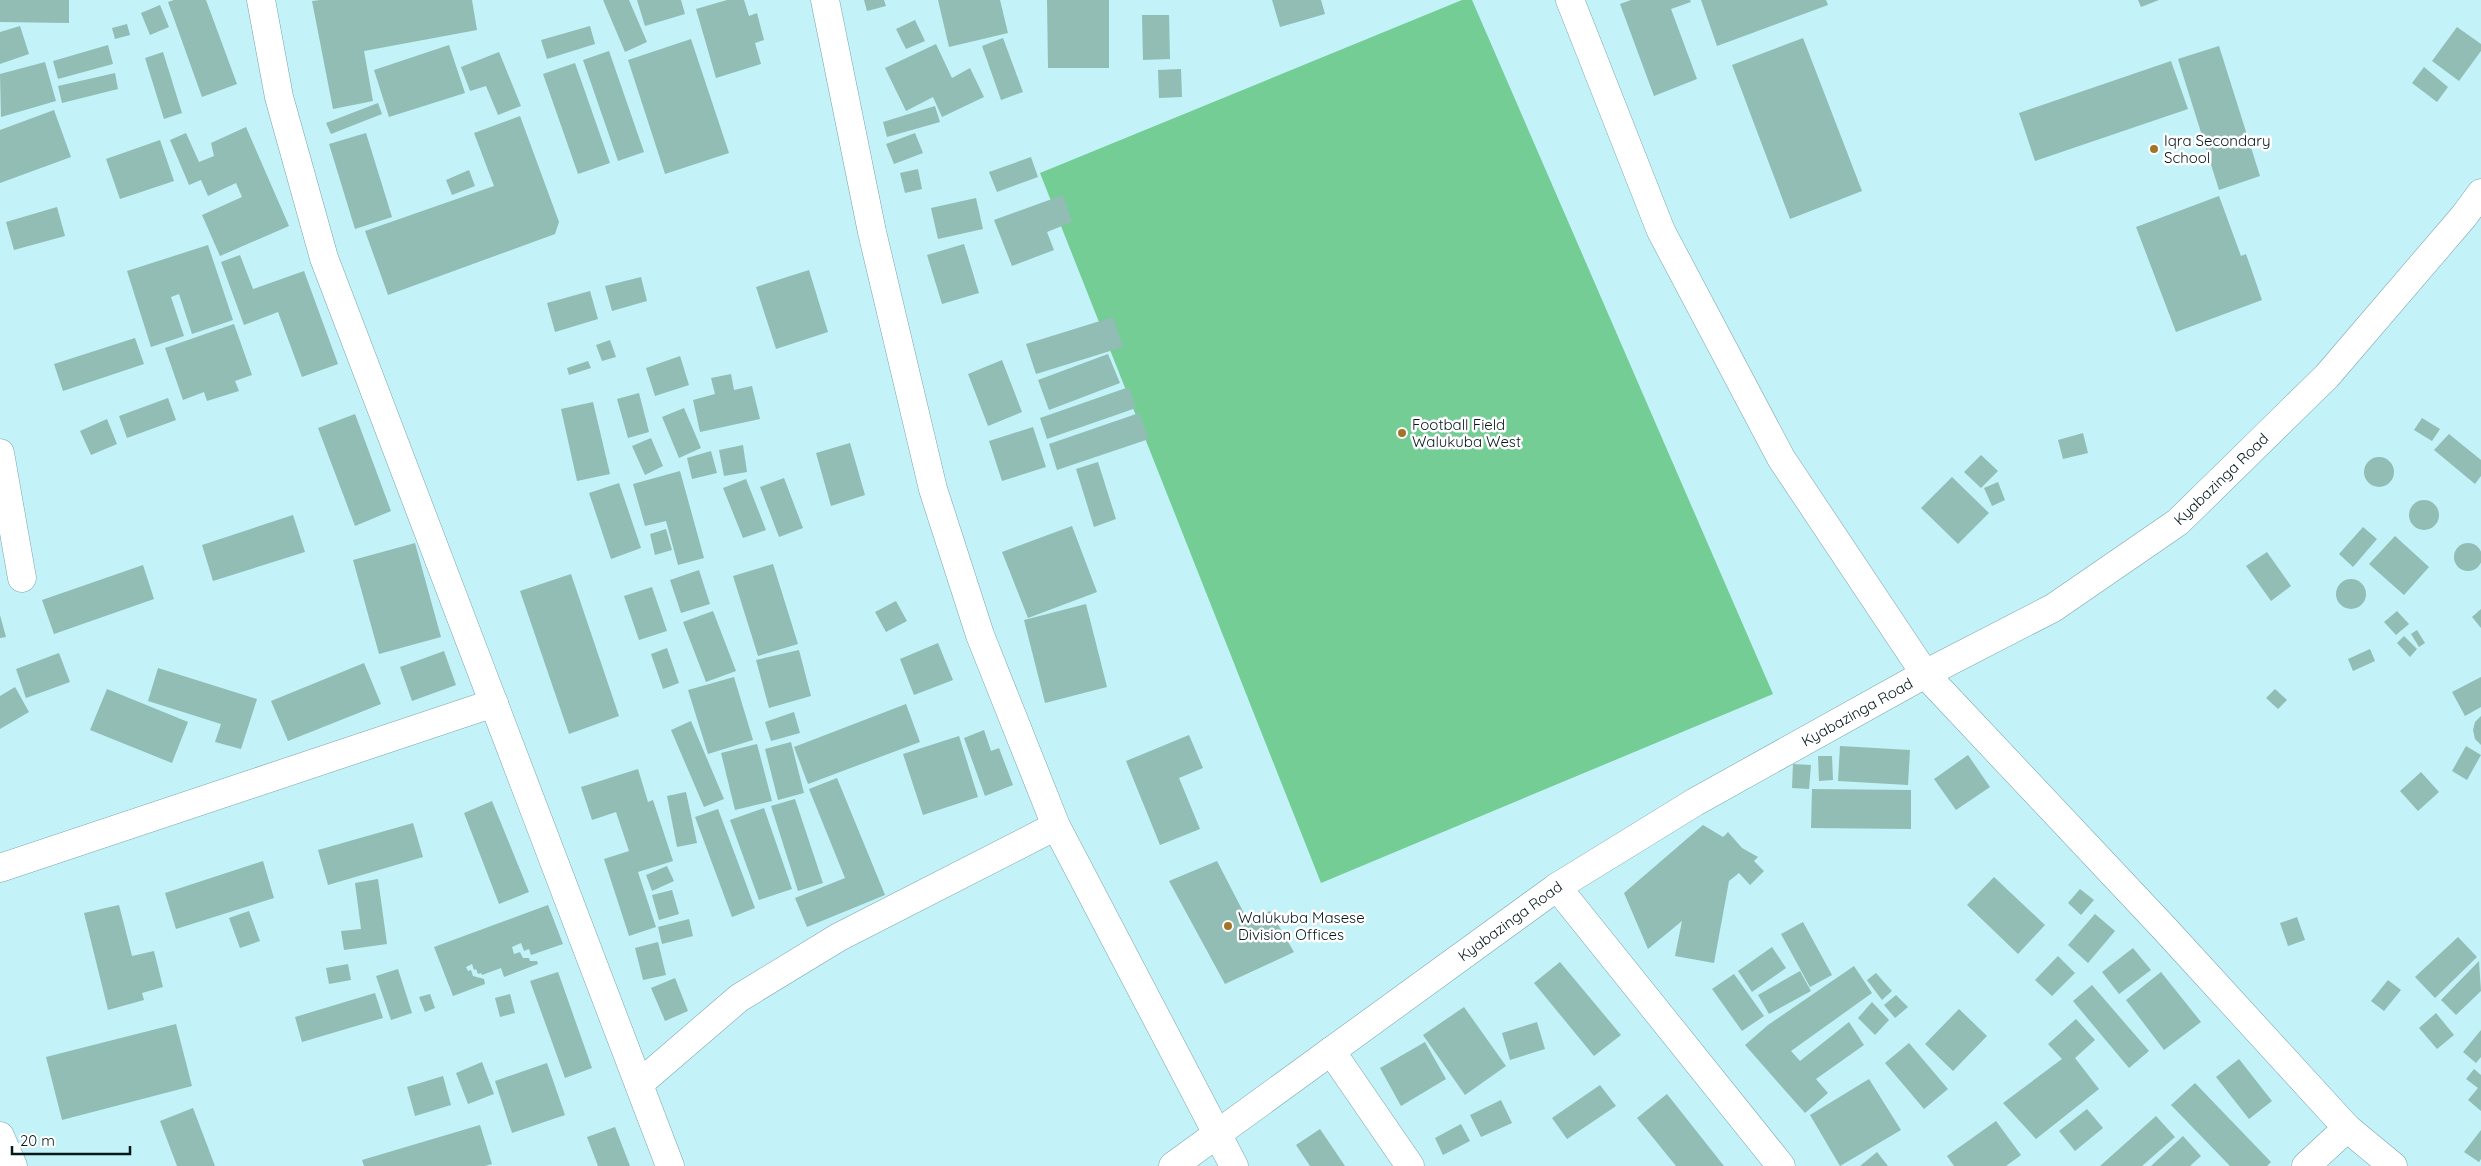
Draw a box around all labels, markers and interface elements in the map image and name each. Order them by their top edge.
place label: Iqra Secondary School [2164,131,2271,167]
marker: Iqra Secondary School [2148,143,2160,155]
place label: Football Field Walukuba West [1412,415,1521,451]
marker: Football Field Walukuba West [1396,427,1408,439]
street label: Kyabazinga Road [2170,429,2272,529]
street label: Kyabazinga Road [1798,674,1916,750]
street label: Kyabazinga Road [1454,877,1566,965]
place label: Walukuba Masese Division Offices [1238,908,1365,944]
marker: Walukuba Masese Division Offices [1222,920,1234,932]
scale bar [12,1124,130,1156]
text: 20 m [20,1131,55,1150]

